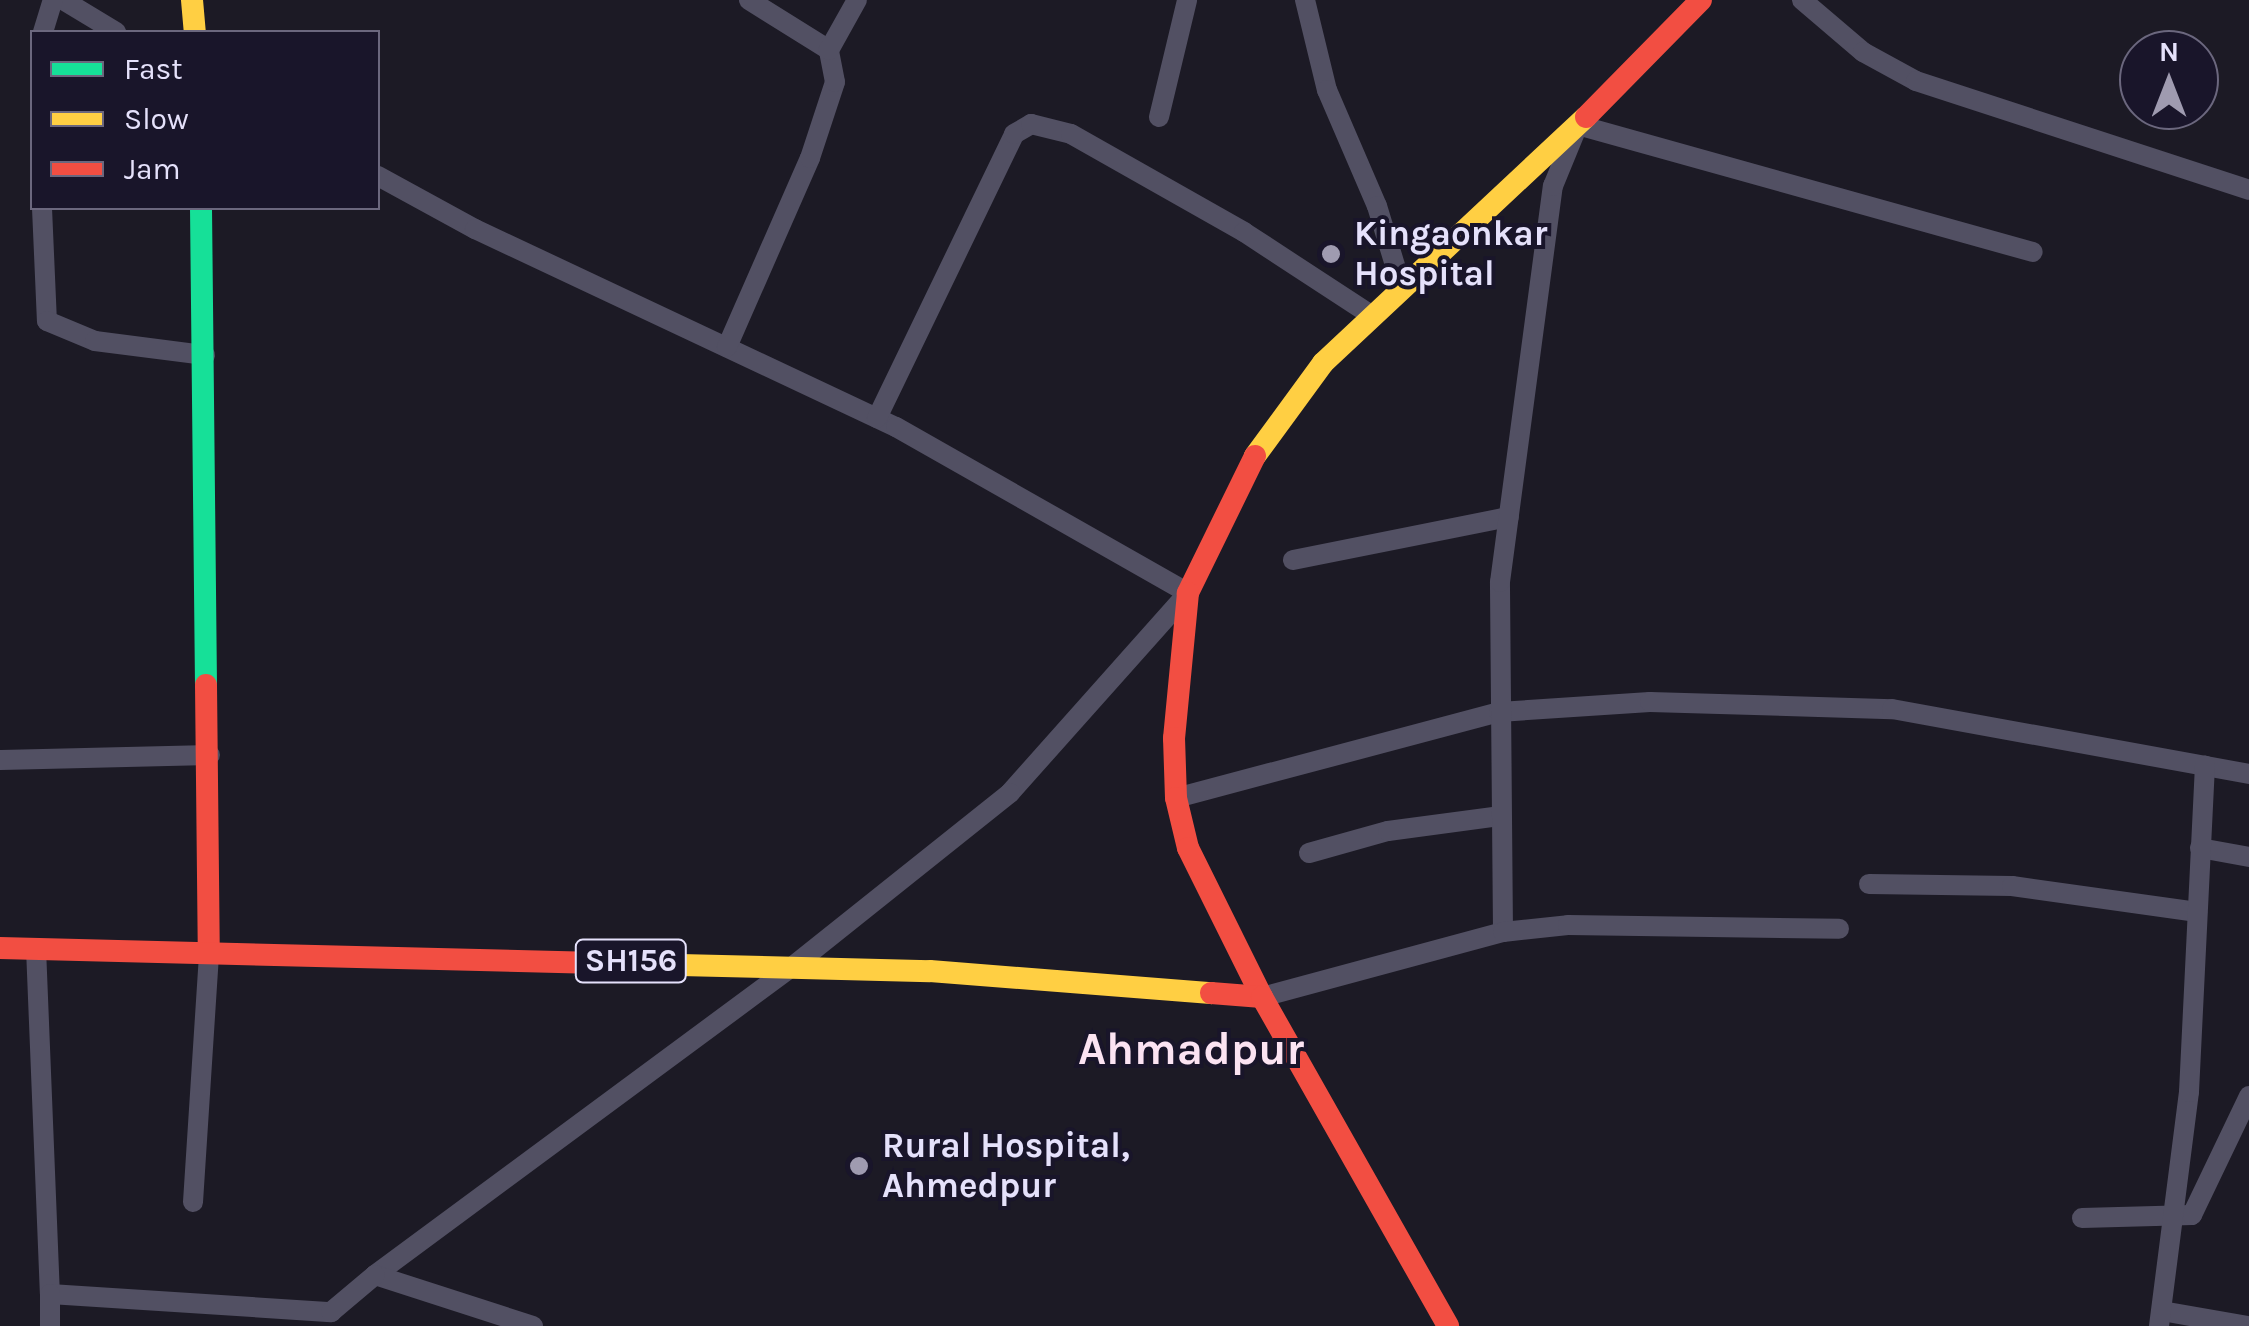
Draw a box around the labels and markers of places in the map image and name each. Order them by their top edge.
place label: Kingaonkar Hospital [1354,213,1548,295]
marker: Kingaonkar Hospital [1318,241,1344,267]
place label: Rural Hospital, Ahmedpur [882,1125,1130,1207]
marker: Rural Hospital, Ahmedpur [846,1153,872,1179]

